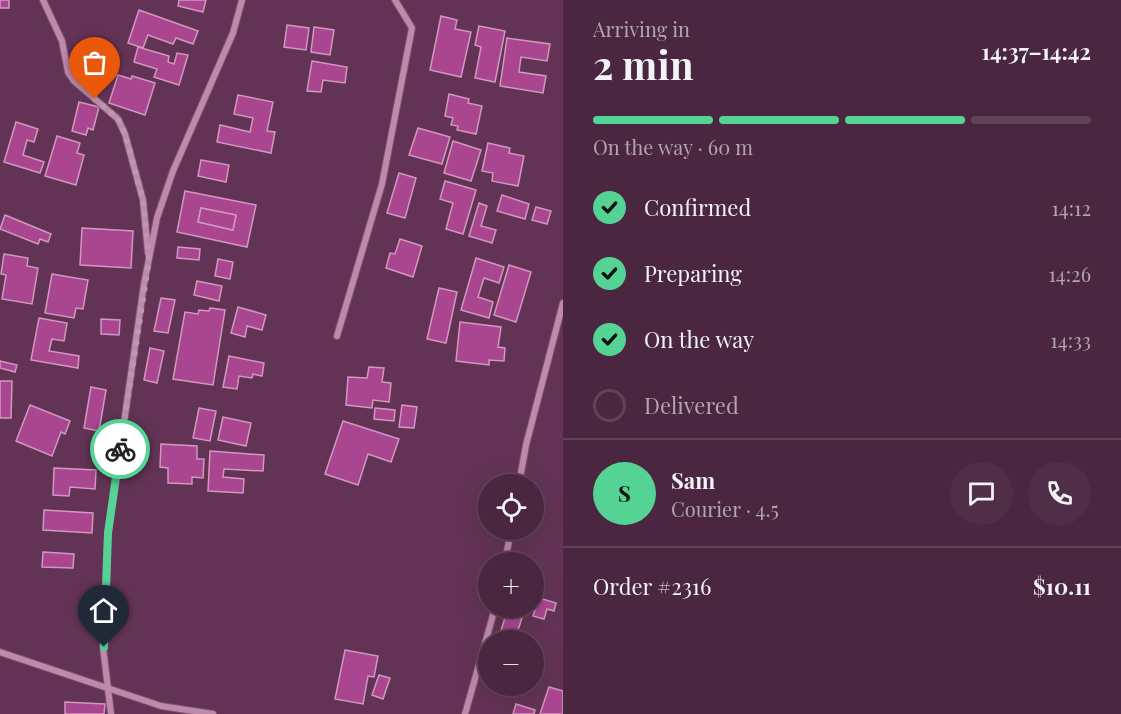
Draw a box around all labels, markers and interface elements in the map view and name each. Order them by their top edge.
text: Arriving in [593,15,690,42]
text: 14:37–14:42 [981,36,1091,66]
pin [69,37,120,99]
text: 2 min [593,38,694,90]
icon: bag [78,46,111,79]
text: On the way · 60 m [593,133,753,160]
icon: check [593,191,626,224]
text: Confirmed [644,192,751,222]
text: 14:12 [1051,194,1091,221]
icon: check [593,257,626,290]
text: Preparing [644,258,742,288]
text: 14:26 [1048,260,1091,287]
icon: check [593,323,626,356]
text: On the way [644,324,754,354]
text: 14:33 [1050,326,1091,353]
text: Delivered [644,390,739,420]
courier [90,419,150,479]
icon: bike [104,433,137,466]
button: chat [950,462,1013,525]
button: phone [1028,462,1091,525]
text: Sam [671,465,715,495]
map controls [478,474,544,696]
button: locate [478,474,544,540]
text: S [618,478,631,508]
text: Courier · 4.5 [671,495,779,522]
button: + [478,552,544,618]
text: Order #2316 [593,571,711,601]
text: $10.11 [1033,571,1091,601]
pin [78,585,129,647]
icon: home [87,594,120,627]
button: − [478,630,544,696]

